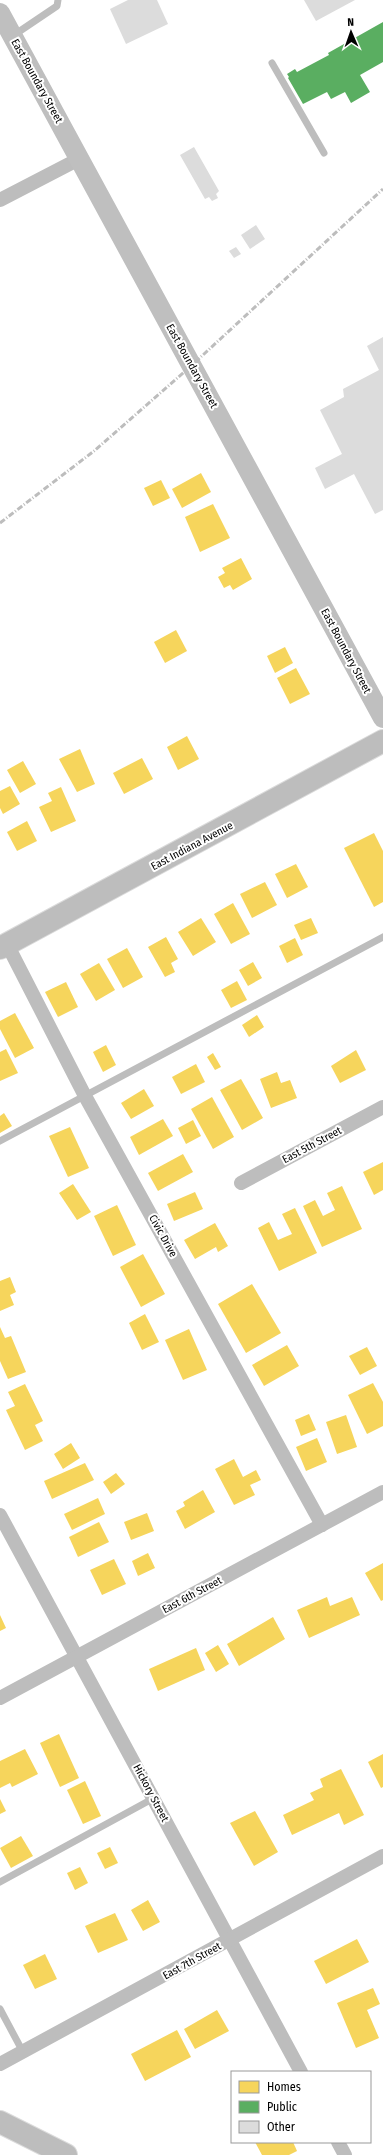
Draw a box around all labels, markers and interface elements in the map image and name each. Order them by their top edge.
north arrow [331,12,371,52]
text: N [347,16,354,29]
street label: East Boundary Street [8,37,66,126]
street label: East Boundary Street [163,322,221,411]
street label: East Boundary Street [318,606,374,696]
street label: East Indiana Avenue [149,819,235,873]
street label: East 5th Street [280,1124,344,1166]
street label: Civic Drive [146,1212,180,1260]
street label: East 6th Street [160,1574,224,1616]
street label: Hickory Street [130,1762,172,1824]
street label: East 7th Street [161,1939,224,1982]
legend [231,2071,371,2143]
text: Homes [267,2080,301,2094]
text: Public [267,2100,297,2114]
text: Other [267,2120,296,2134]

